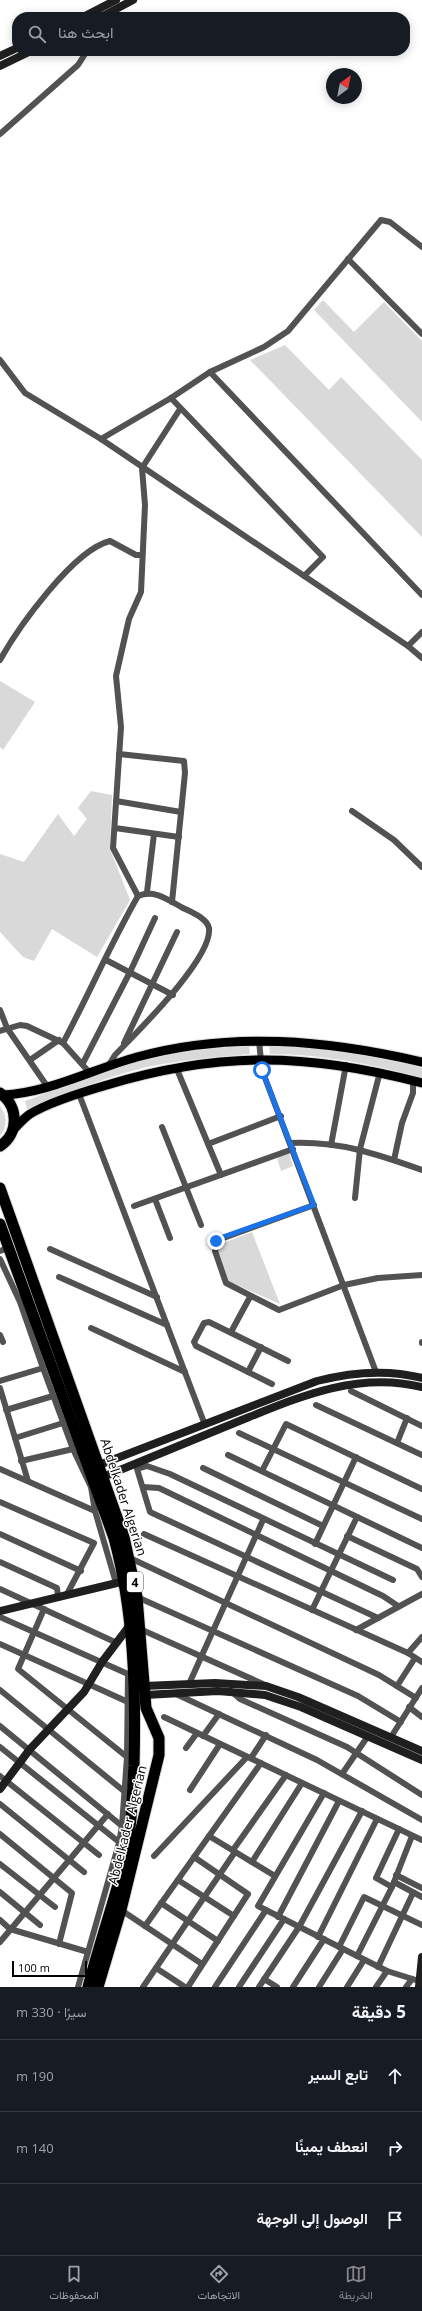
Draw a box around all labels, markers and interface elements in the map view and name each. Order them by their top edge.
search box [12,12,410,56]
text: ابحث هنا [58,22,113,42]
icon: search [26,23,48,45]
north arrow [326,68,362,104]
route start [253,1061,271,1079]
route end [207,1232,225,1250]
street label: Abdelkader Algerian [97,1436,151,1558]
road number: 4 [127,1572,143,1592]
street label: Abdelkader Algerian [103,1763,151,1887]
scale bar [12,1959,87,1978]
text: 100 m [18,1960,50,1975]
text: 5 دقيقة [352,2000,406,2023]
text: سيرًا · 330 m [16,2003,86,2021]
text: تابع السير [308,2064,368,2084]
icon: ahead [384,2065,406,2087]
text: 190 m [16,2067,54,2085]
text: انعطف يمينًا [295,2136,368,2156]
icon: right [384,2137,406,2159]
text: 140 m [16,2139,54,2157]
text: الوصول إلى الوجهة [257,2208,368,2228]
icon: arrive [384,2209,406,2231]
tab: المحفوظات [49,2263,99,2305]
tab: الاتجاهات [197,2263,240,2305]
tab: الخريطة [339,2263,373,2305]

